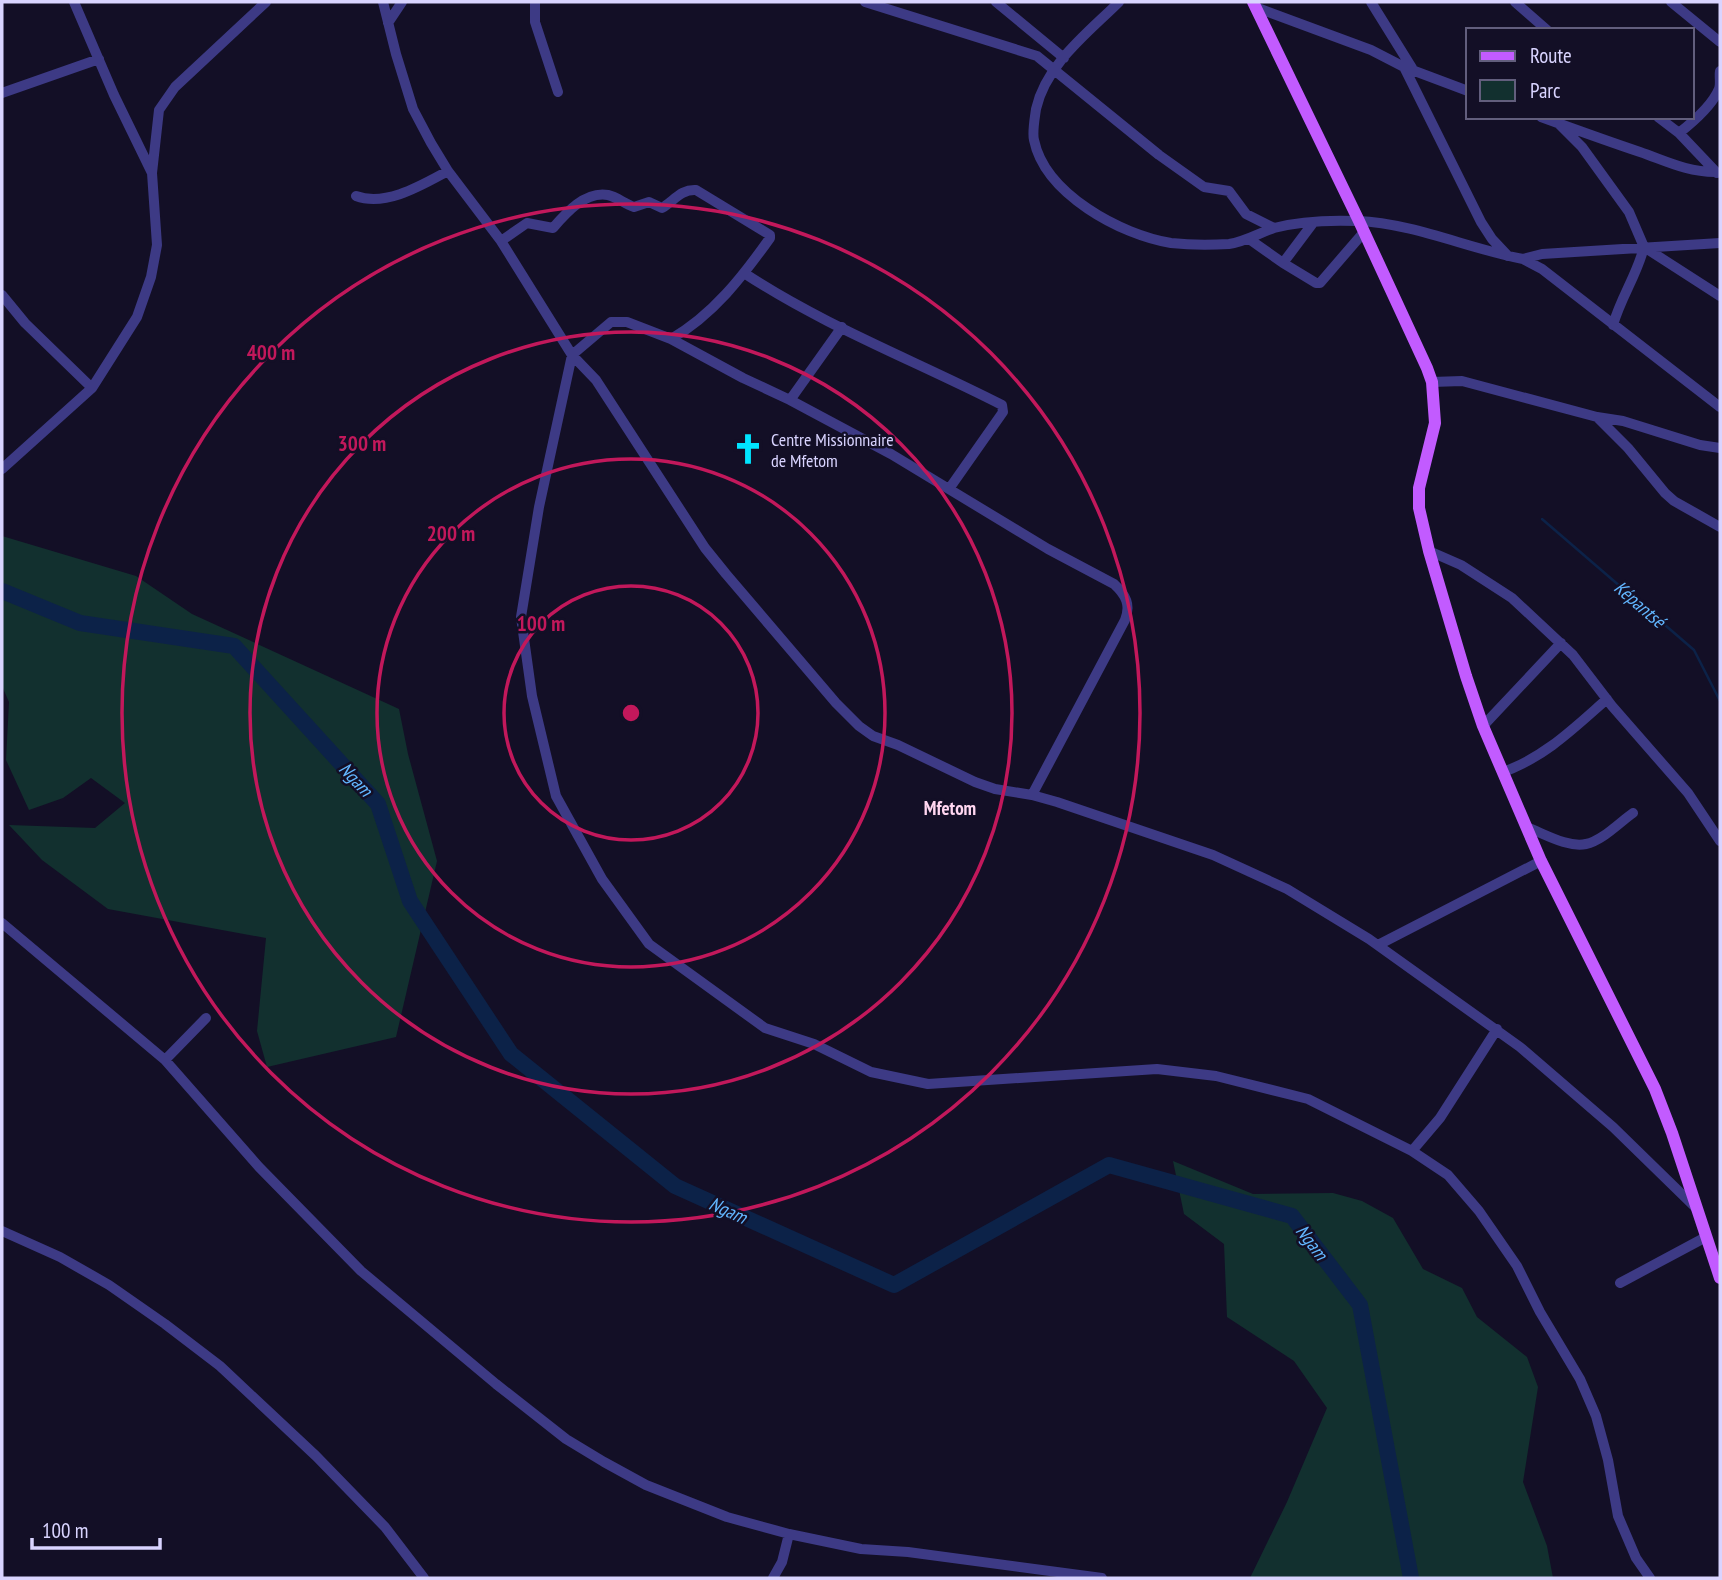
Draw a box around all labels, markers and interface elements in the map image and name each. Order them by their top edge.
legend [1466,28,1694,119]
text: Route [1530,42,1572,69]
text: Parc [1530,77,1561,104]
text: 400 m [247,339,295,366]
place label: Centre Missionnaire de Mfetom [771,428,894,472]
text: 300 m [338,430,386,457]
church icon: Centre Missionnaire de Mfetom [731,432,765,466]
text: 200 m [427,520,475,547]
water label: Képantsé [1609,575,1672,634]
text: 100 m [517,610,565,637]
centre of rings [619,701,643,725]
water label: Ngam [334,757,379,802]
district label: Mfetom [924,796,976,820]
water label: Ngam [706,1191,752,1229]
water label: Ngam [1291,1219,1334,1266]
scale bar [32,1506,159,1550]
text: 100 m [42,1517,88,1544]

